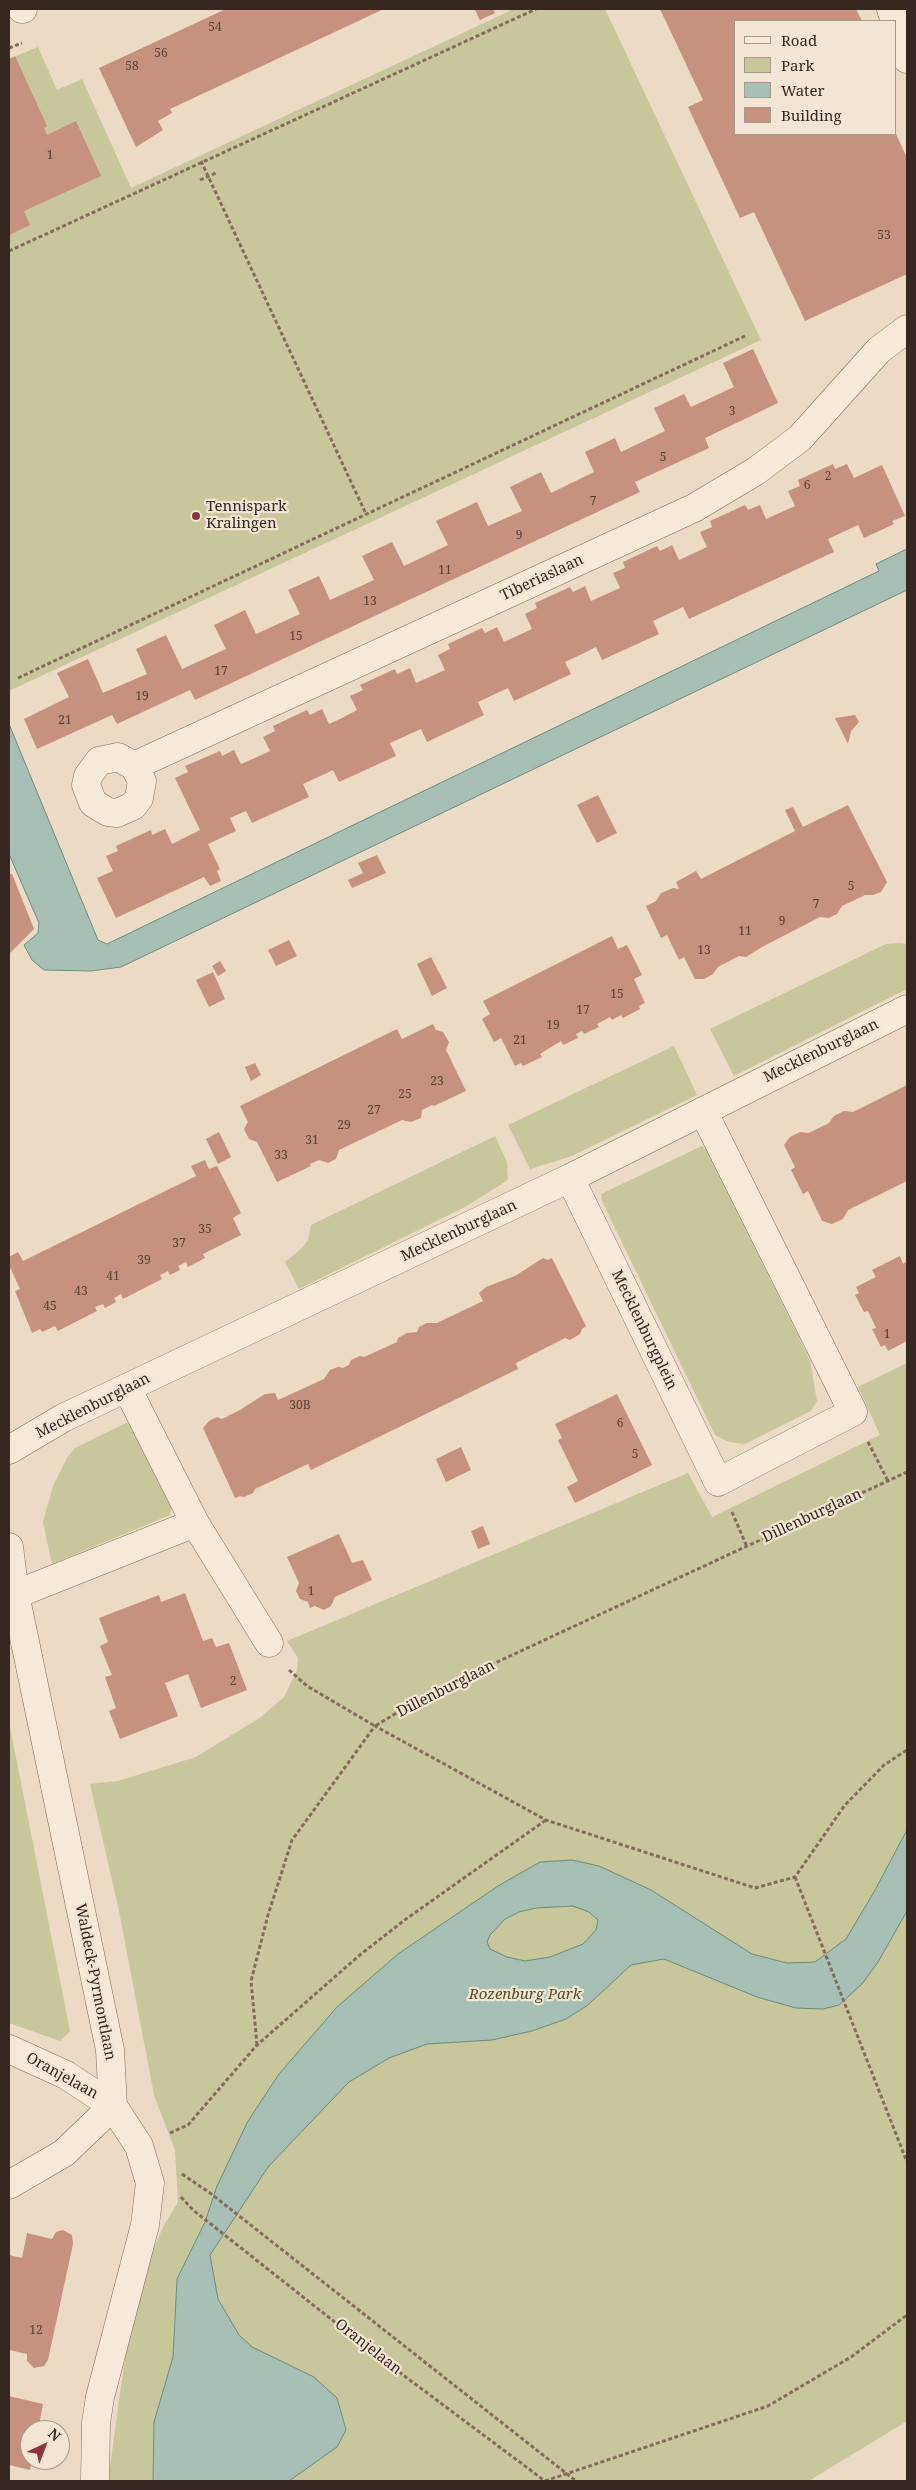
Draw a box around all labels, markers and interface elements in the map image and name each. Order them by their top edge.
legend [734,20,896,135]
house number: 54 [208,21,222,35]
text: Road [781,30,817,50]
house number: 56 [154,47,168,61]
text: Park [781,55,814,75]
house number: 58 [125,60,139,74]
text: Water [781,80,824,100]
text: Building [781,105,842,125]
house number: 1 [47,149,53,163]
house number: 53 [877,229,891,243]
house number: 3 [729,405,735,419]
house number: 5 [660,451,666,465]
house number: 2 [825,470,831,484]
house number: 6 [804,479,810,493]
house number: 7 [590,495,596,509]
place label: Tennispark Kralingen [206,498,287,533]
marker: Tennispark Kralingen [190,510,202,522]
house number: 9 [516,529,522,543]
street label: Tiberiaslaan [498,551,586,605]
house number: 11 [438,564,452,578]
house number: 13 [363,595,377,609]
house number: 15 [289,630,303,644]
house number: 17 [214,665,228,679]
house number: 19 [135,690,149,704]
house number: 21 [58,714,72,728]
house number: 5 [848,880,854,894]
house number: 7 [813,898,819,912]
house number: 9 [779,915,785,929]
house number: 11 [738,925,752,939]
house number: 13 [697,944,711,958]
house number: 15 [610,988,624,1002]
house number: 17 [576,1004,590,1018]
street label: Mecklenburglaan [761,1015,881,1087]
house number: 19 [546,1019,560,1033]
house number: 21 [513,1034,527,1048]
house number: 23 [430,1075,444,1089]
house number: 25 [398,1088,412,1102]
house number: 27 [367,1104,381,1118]
house number: 29 [337,1119,351,1133]
house number: 31 [305,1134,319,1148]
house number: 33 [274,1149,288,1163]
street label: Mecklenburglaan [398,1196,520,1266]
house number: 35 [198,1223,212,1237]
house number: 37 [172,1237,186,1251]
house number: 39 [137,1254,151,1268]
street label: Mecklenburgplein [607,1267,681,1393]
house number: 41 [106,1270,120,1284]
house number: 43 [74,1285,88,1299]
house number: 45 [43,1300,57,1314]
house number: 1 [884,1328,890,1342]
street label: Mecklenburglaan [33,1369,153,1443]
house number: 30B [289,1399,311,1413]
house number: 6 [617,1417,623,1431]
house number: 5 [632,1448,638,1462]
street label: Dillenburglaan [759,1485,865,1547]
house number: 1 [308,1585,314,1599]
street label: Dillenburglaan [394,1657,498,1721]
house number: 2 [230,1675,236,1689]
street label: Waldeck-Pyrmontlaan [71,1902,119,2062]
park label: Rozenburg Park [469,1986,581,2004]
street label: Oranjelaan [23,2049,101,2103]
street label: Oranjelaan [331,2315,405,2379]
house number: 12 [29,2324,43,2338]
north arrow [20,2420,70,2470]
text: N [44,2424,65,2445]

